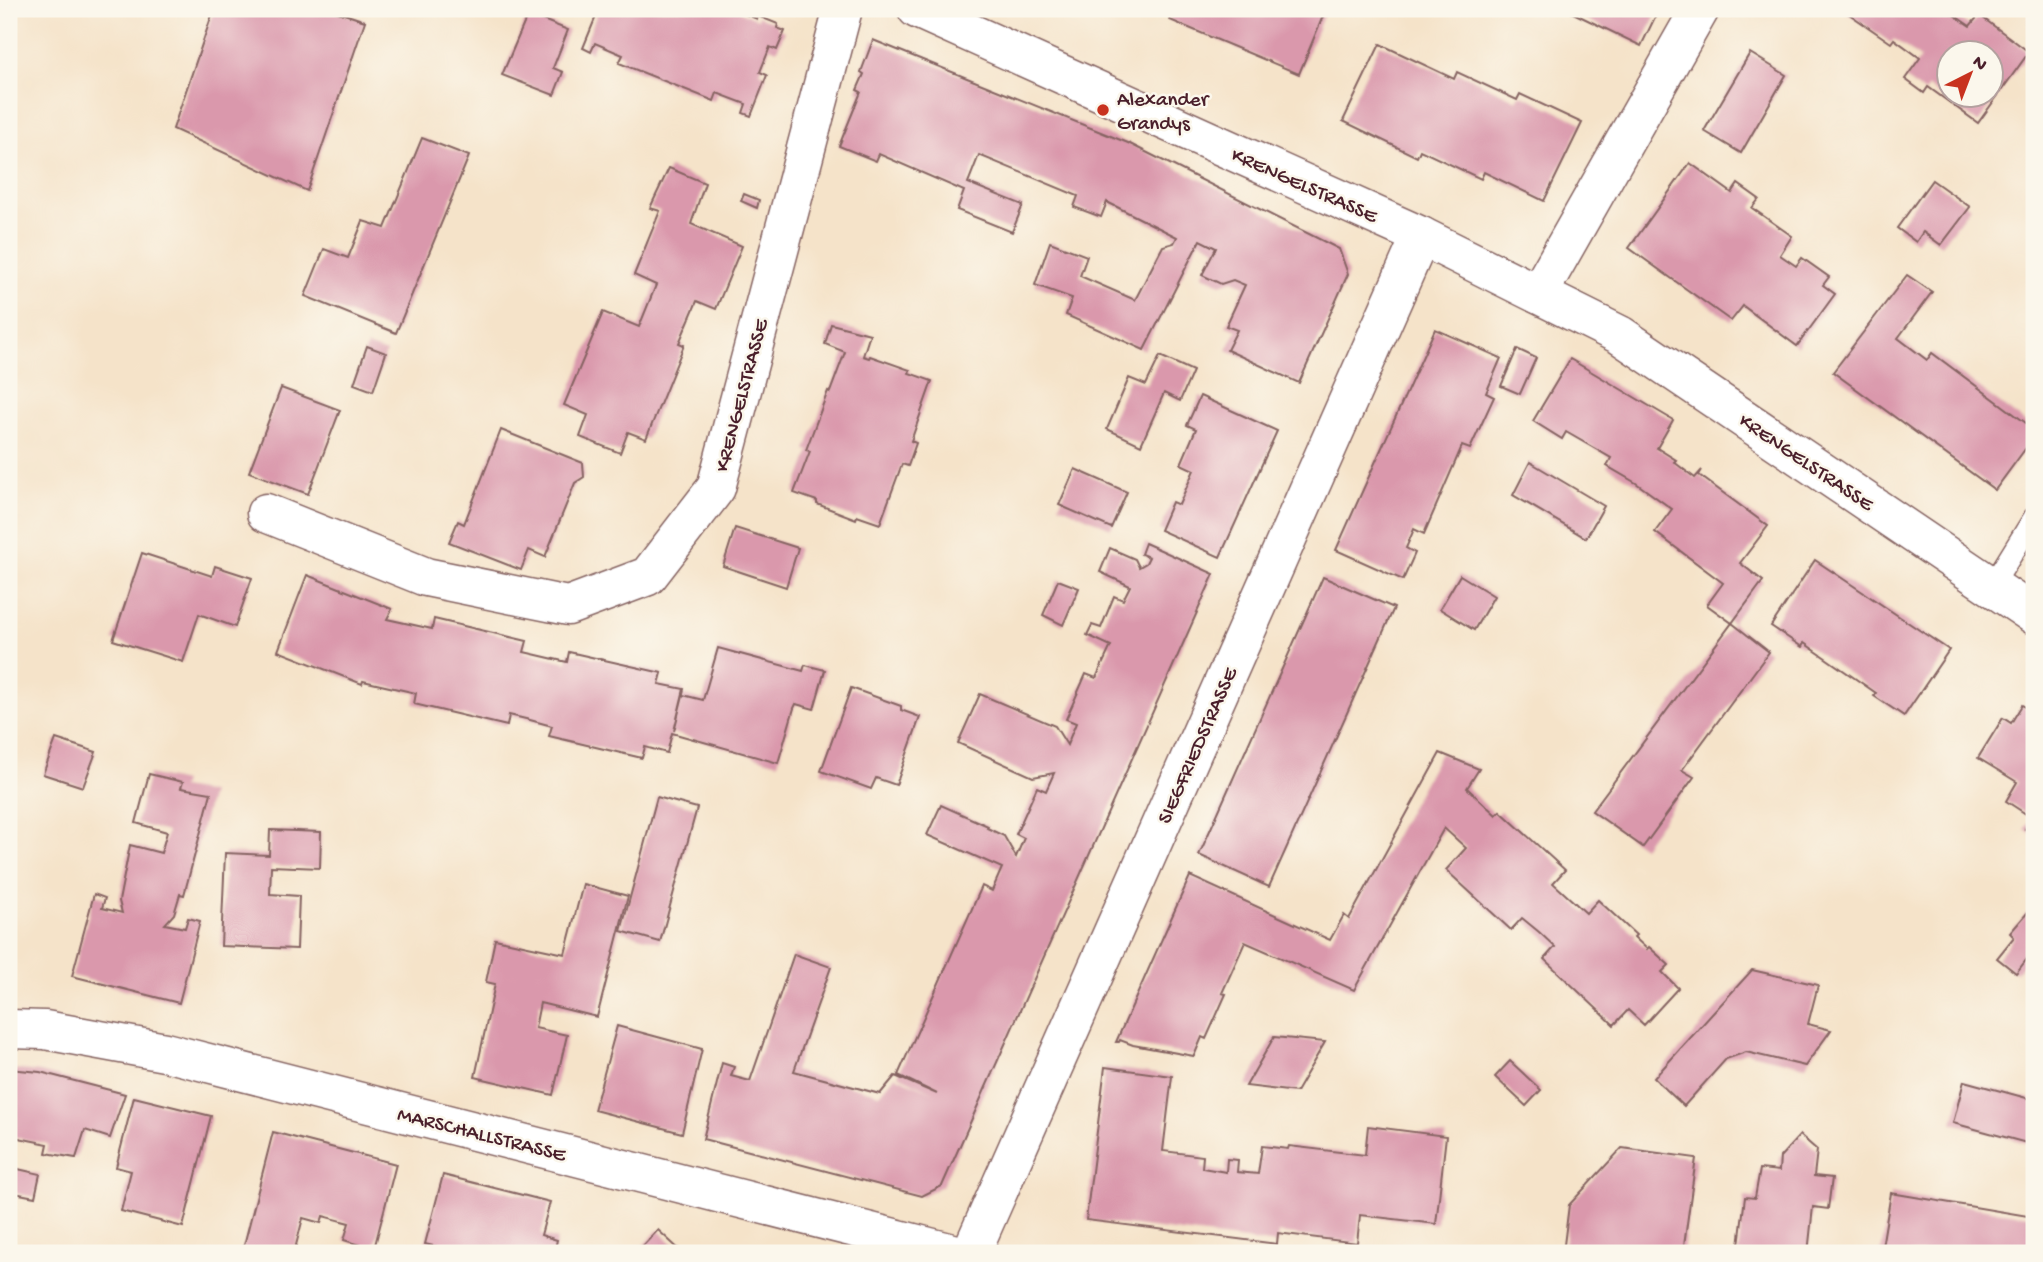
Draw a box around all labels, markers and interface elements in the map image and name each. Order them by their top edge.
north arrow [1934,38,2004,108]
text: N [1967,51,1991,77]
place label: Alexander Grandys [1117,89,1210,138]
marker: Alexander Grandys [1095,102,1111,118]
street label: KRENGELSTRASSE [1227,144,1381,231]
street label: KRENGELSTRASSE [711,316,776,475]
street label: KRENGELSTRASSE [1733,410,1878,519]
street label: SIEGFRIEDSTRASSE [1154,664,1245,828]
street label: MARSCHALLSTRASSE [394,1103,569,1170]

